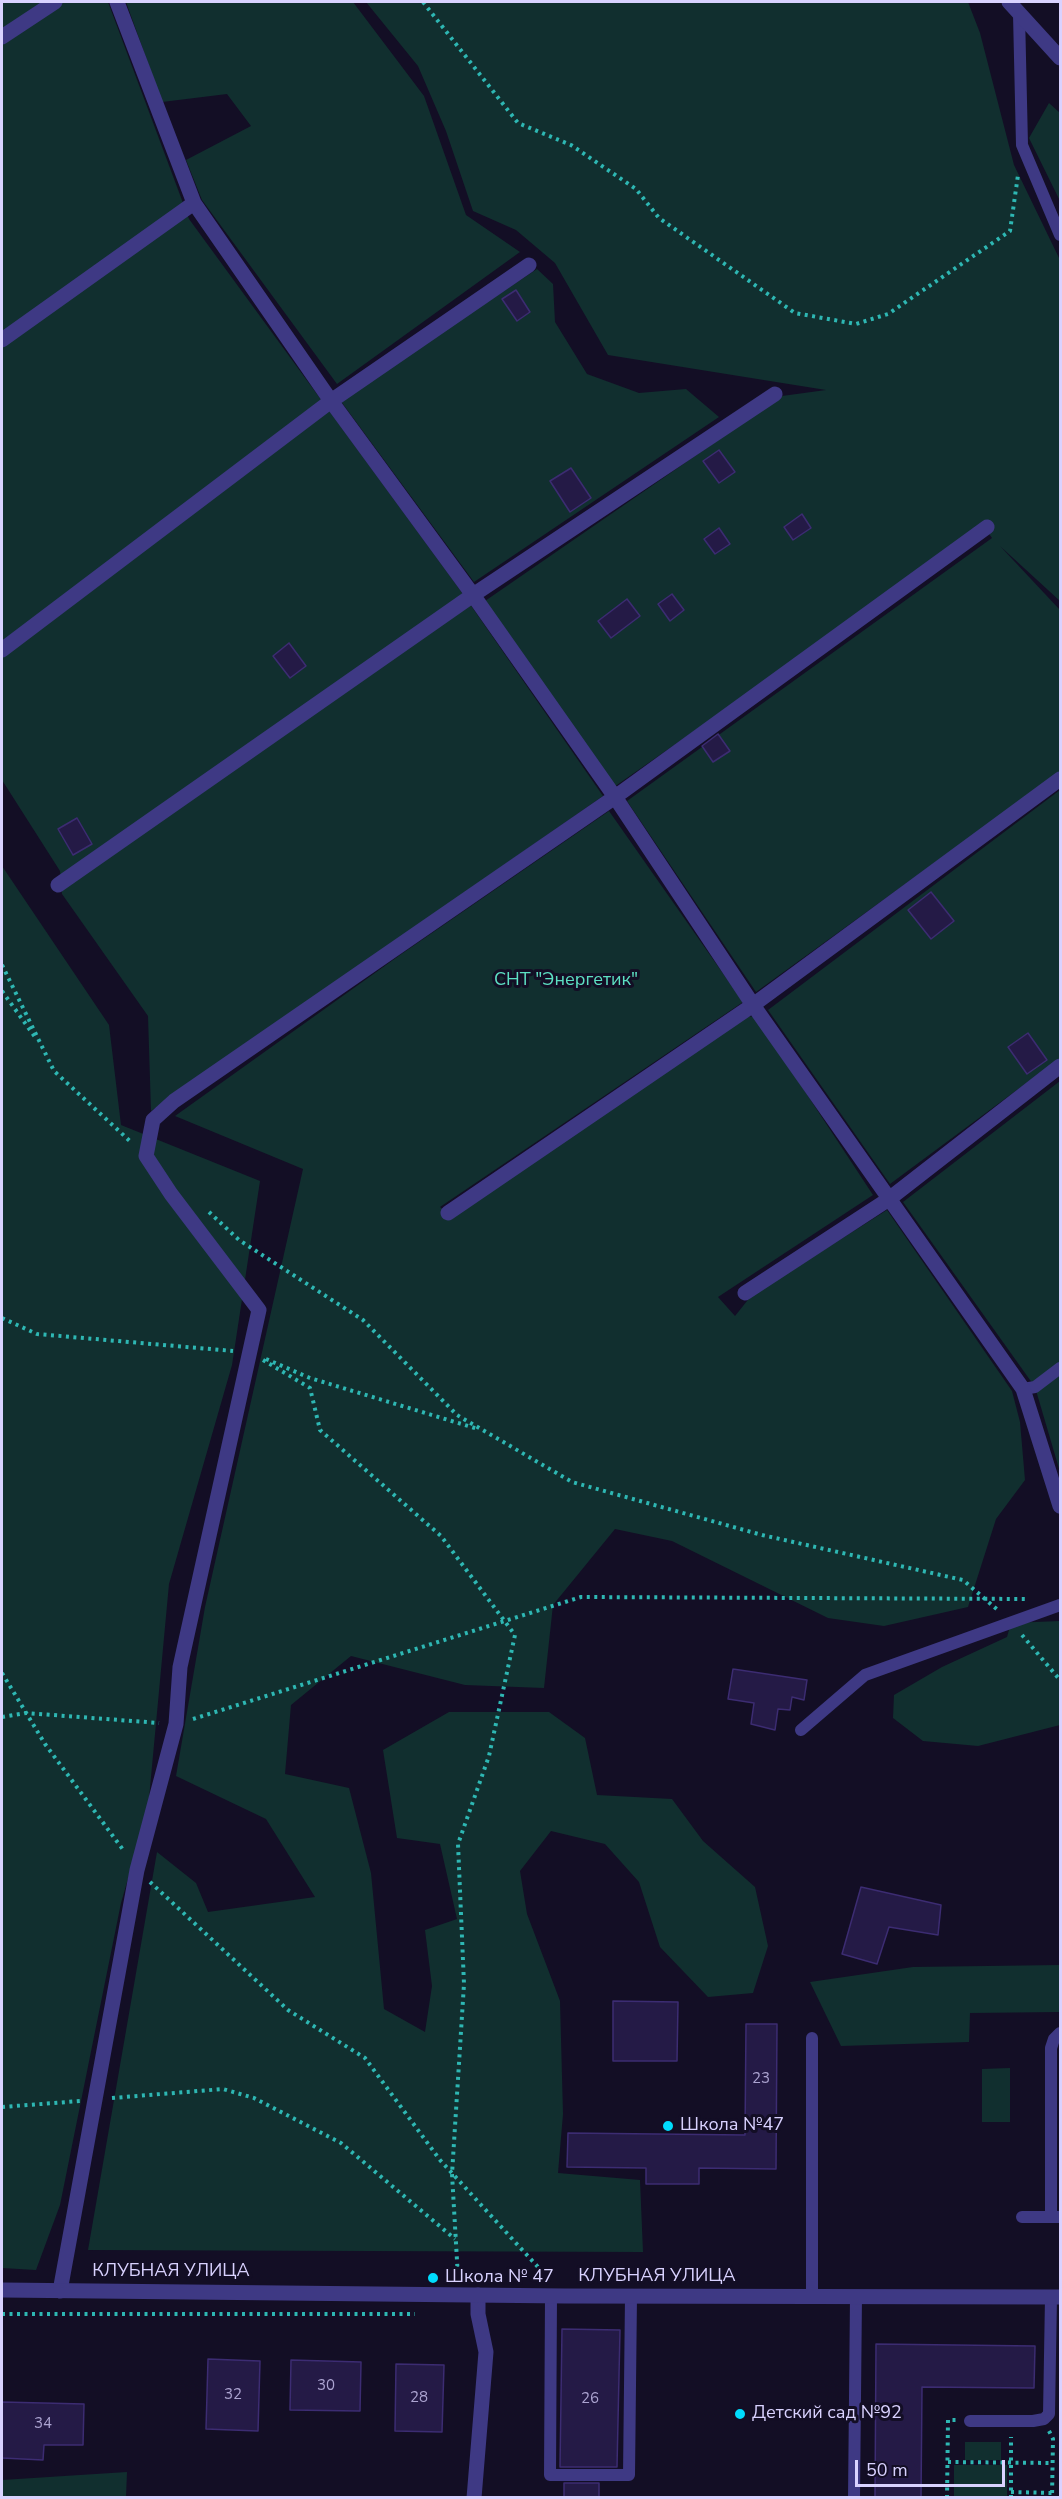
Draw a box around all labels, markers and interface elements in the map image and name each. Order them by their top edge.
park label: СНТ "Энергетик" [494,970,638,992]
house number: 23 [752,2070,770,2088]
place label: Школа №47 [680,2115,784,2137]
marker: Школа №47 [661,2119,675,2133]
street label: КЛУБНАЯ УЛИЦА [92,2261,250,2283]
street label: КЛУБНАЯ УЛИЦА [578,2266,736,2288]
place label: Школа № 47 [445,2267,554,2289]
marker: Школа № 47 [426,2271,440,2285]
house number: 30 [317,2377,335,2395]
house number: 32 [224,2386,242,2404]
house number: 28 [410,2389,428,2407]
house number: 26 [581,2390,599,2408]
place label: Детский сад №92 [752,2403,902,2425]
marker: Детский сад №92 [733,2407,747,2421]
house number: 34 [34,2415,52,2433]
scale bar [858,2448,1008,2486]
text: 50 m [866,2458,908,2482]

